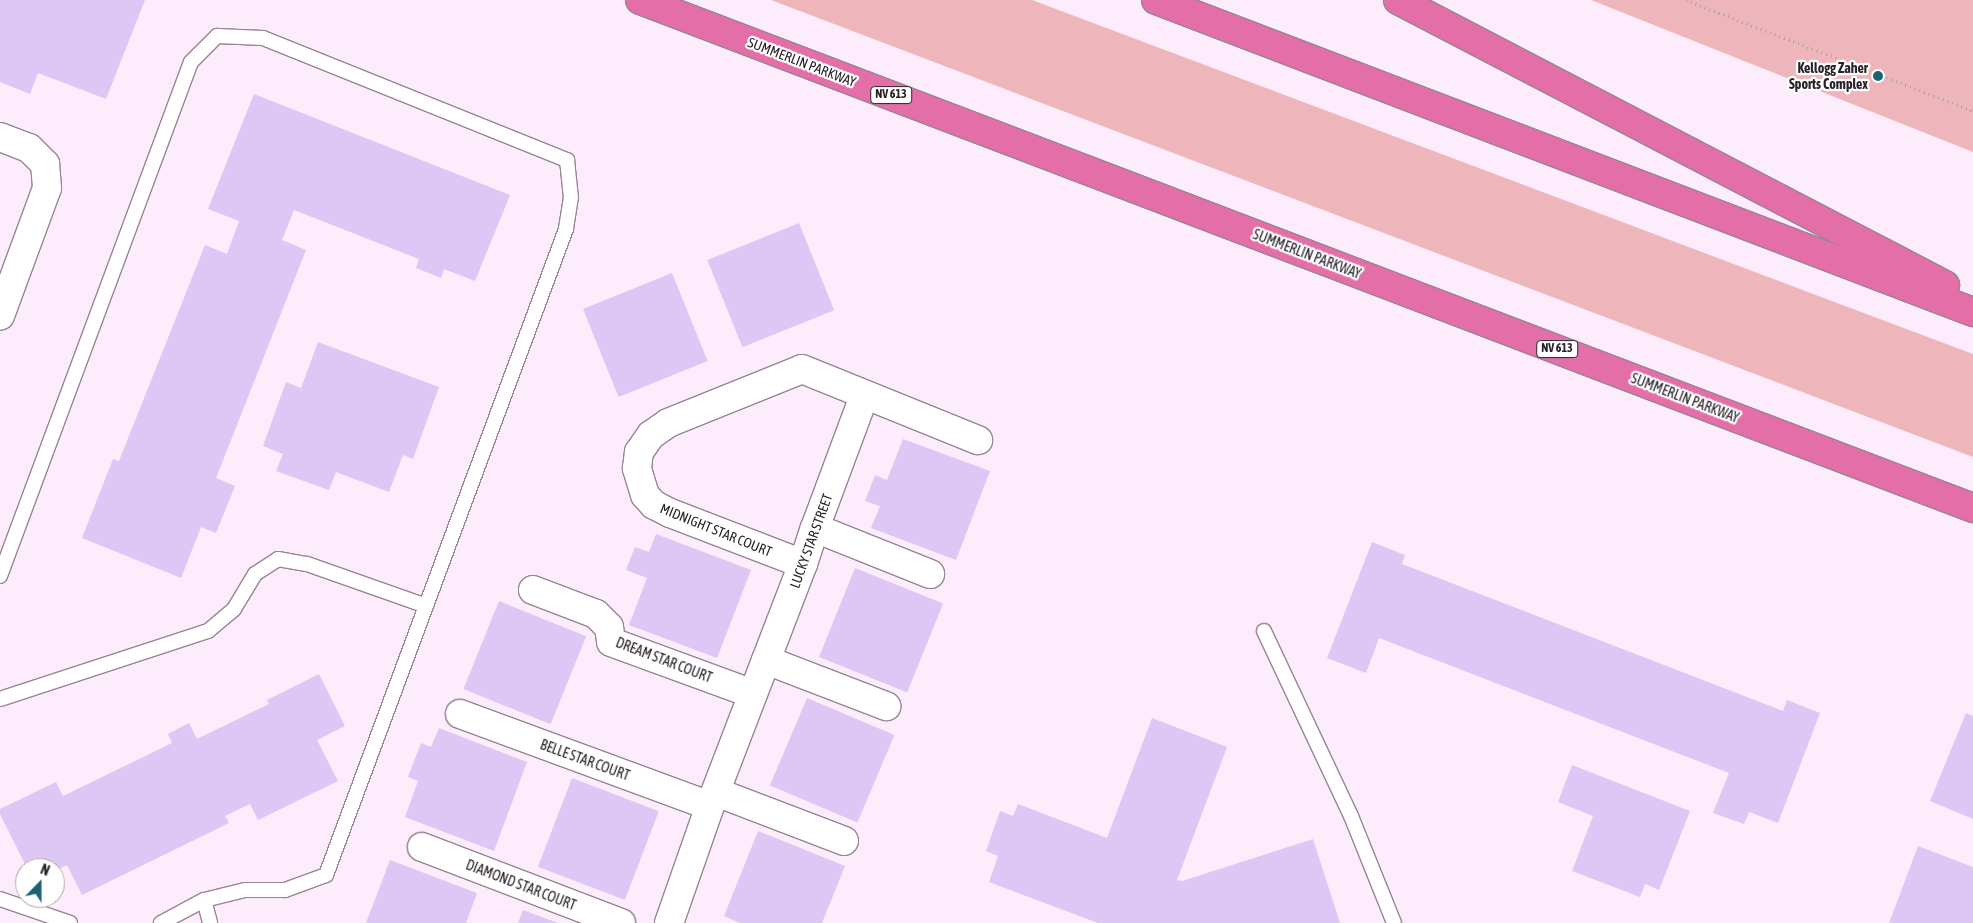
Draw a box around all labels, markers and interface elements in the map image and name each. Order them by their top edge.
street label: SUMMERLIN PARKWAY [746,34,858,90]
place label: Kellogg Zaher Sports Complex [1789,60,1868,92]
marker: Kellogg Zaher Sports Complex [1872,70,1884,82]
road number: NV 613 [870,86,912,104]
street label: SUMMERLIN PARKWAY [1251,226,1363,282]
road number: NV 613 [1536,339,1578,358]
street label: SUMMERLIN PARKWAY [1629,370,1741,426]
street label: LUCKY STAR STREET [786,491,836,591]
street label: MIDNIGHT STAR COURT [658,500,774,560]
street label: DREAM STAR COURT [613,634,715,686]
street label: BELLE STAR COURT [538,736,632,784]
street label: DIAMOND STAR COURT [464,856,578,914]
north arrow [15,858,65,908]
text: N [38,861,52,879]

